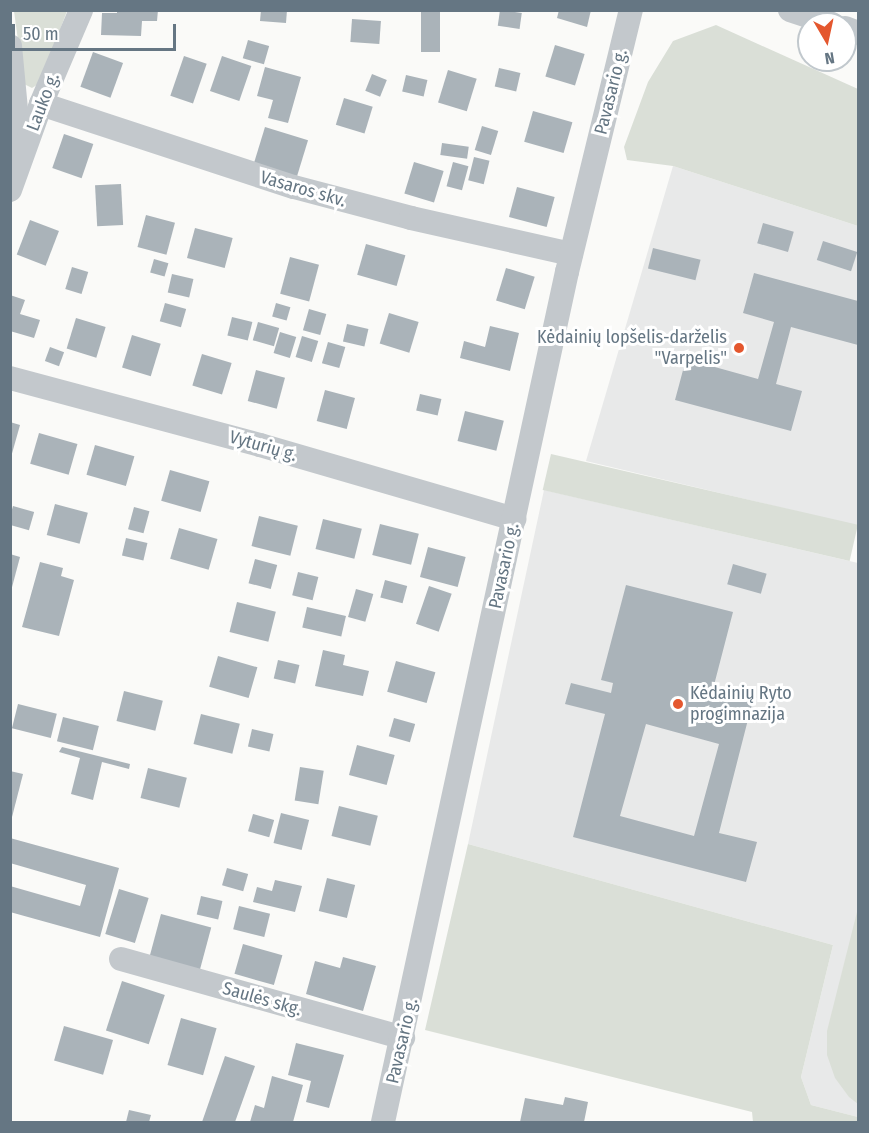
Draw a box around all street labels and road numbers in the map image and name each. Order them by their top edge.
street label: Pavasario g. [590,47,632,137]
street label: Lauko g. [22,70,64,134]
street label: Vasaros skv. [258,167,348,211]
street label: Vyturių g. [227,426,299,466]
street label: Pavasario g. [484,521,524,611]
street label: Saulės skg. [220,977,304,1021]
street label: Pavasario g. [382,996,422,1086]

